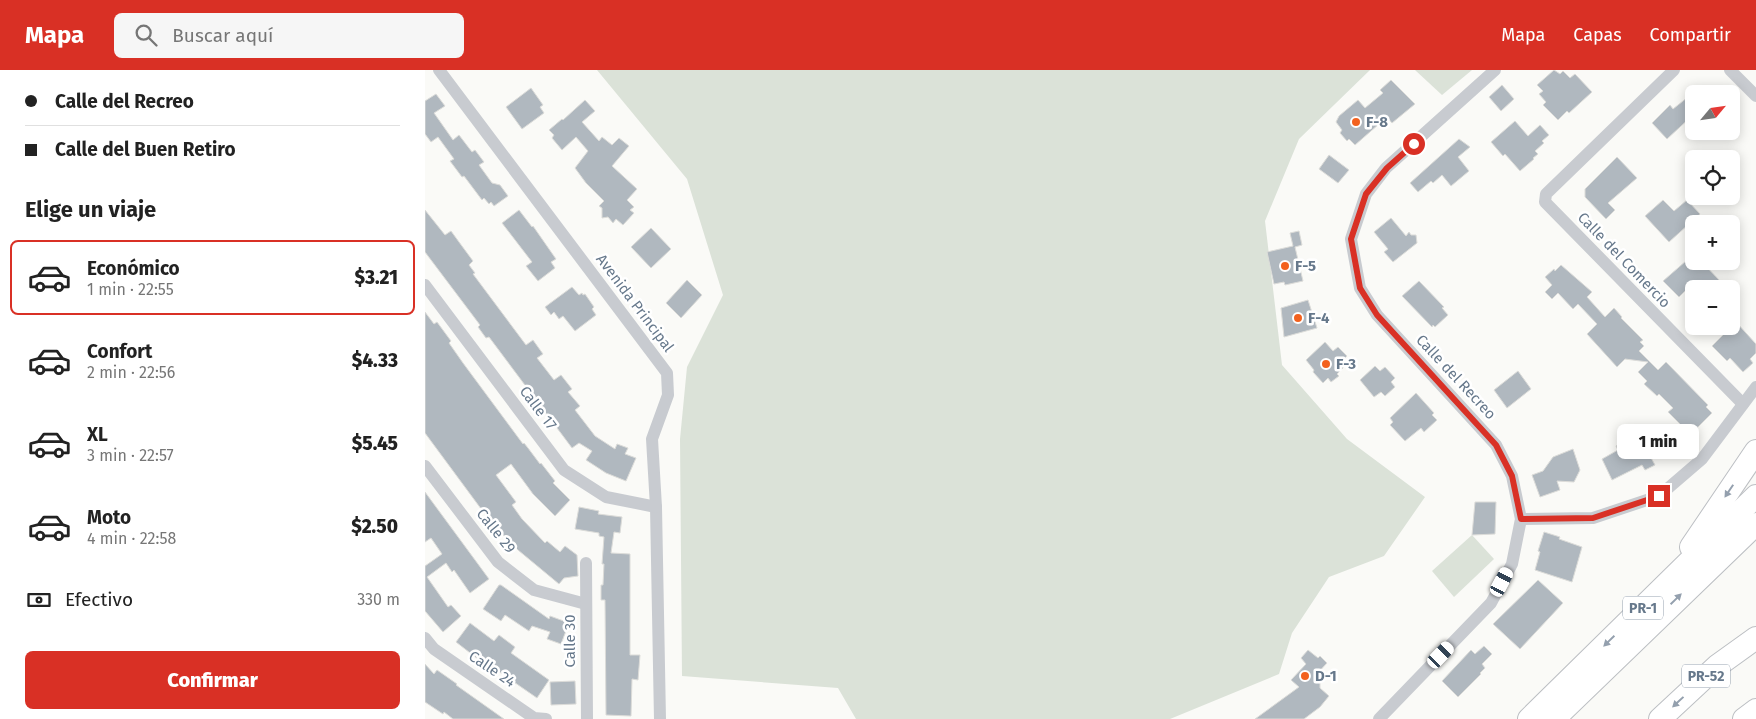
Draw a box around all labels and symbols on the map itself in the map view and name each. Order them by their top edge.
north arrow [1685,85,1740,140]
place label: F-8 [1366,113,1388,131]
marker: F-8 [1350,116,1362,128]
route start [1403,133,1425,155]
street label: Calle del Comercio [1574,208,1674,312]
street label: Avenida Principal [592,250,678,356]
place label: F-5 [1295,257,1316,275]
marker: F-5 [1279,260,1291,272]
place label: F-4 [1308,309,1330,327]
marker: F-4 [1292,312,1304,324]
street label: Calle del Recreo [1412,331,1500,423]
place label: F-3 [1336,355,1356,373]
marker: F-3 [1320,358,1332,370]
street label: Calle 17 [516,383,561,434]
callout: 1 min [1618,424,1700,458]
route end [1648,485,1670,507]
one-way arrow [1724,485,1734,498]
street label: Calle 29 [473,505,520,557]
car [1488,565,1515,599]
one-way arrow [1670,593,1682,605]
road number: PR-1 [1623,596,1663,620]
street label: Calle 30 [561,615,579,667]
one-way arrow [1603,635,1615,647]
car [1425,639,1456,671]
street label: Calle 24 [465,647,519,691]
road number: PR-52 [1682,664,1730,688]
place label: D-1 [1315,667,1337,685]
marker: D-1 [1299,670,1311,682]
one-way arrow [1673,696,1685,708]

